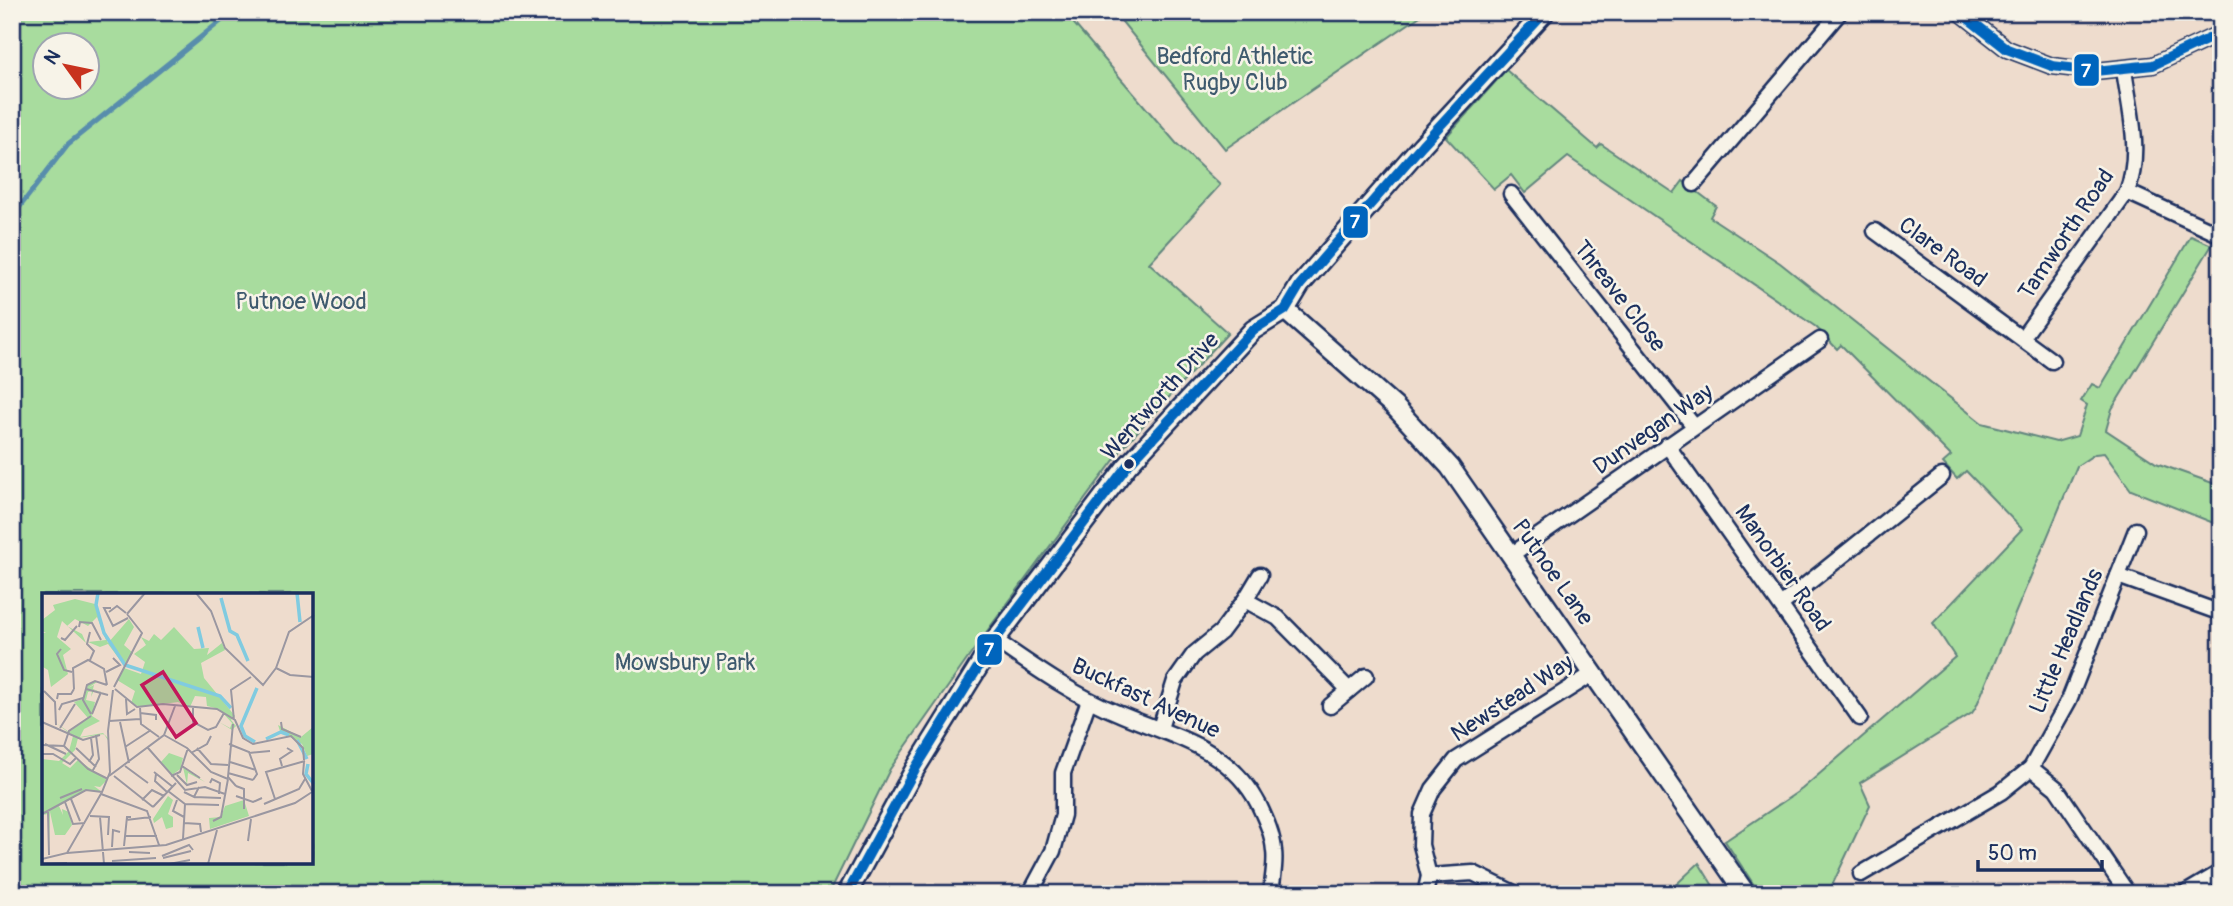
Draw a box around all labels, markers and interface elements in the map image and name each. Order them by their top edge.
north arrow [32,32,102,102]
park label: Bedford Athletic Rugby Club [1157,42,1313,97]
text: N [39,45,66,69]
line badge: 7 [2073,53,2100,87]
text: 7 [2081,59,2092,83]
street label: Tamworth Road [2012,163,2120,305]
line badge: 7 [1342,205,1369,239]
text: 7 [1350,210,1361,234]
street label: Clare Road [1893,210,1993,294]
street label: Threave Close [1567,234,1673,358]
park label: Putnoe Wood [235,287,367,316]
street label: Wentworth Drive [1095,325,1226,466]
street label: Dunvegan Way [1587,377,1719,481]
unlabelled marker [1122,457,1136,471]
street label: Manorbier Road [1729,499,1837,637]
street label: Putnoe Lane [1506,513,1601,631]
street label: Little Headlands [2022,564,2110,718]
inset map [42,593,313,864]
line badge: 7 [976,633,1003,666]
text: 7 [984,638,995,662]
park label: Mowsbury Park [615,648,756,677]
street label: Newstead Way [1445,648,1579,748]
street label: Buckfast Avenue [1067,651,1225,745]
scale bar [1978,829,2102,873]
text: 50 m [1988,840,2037,867]

